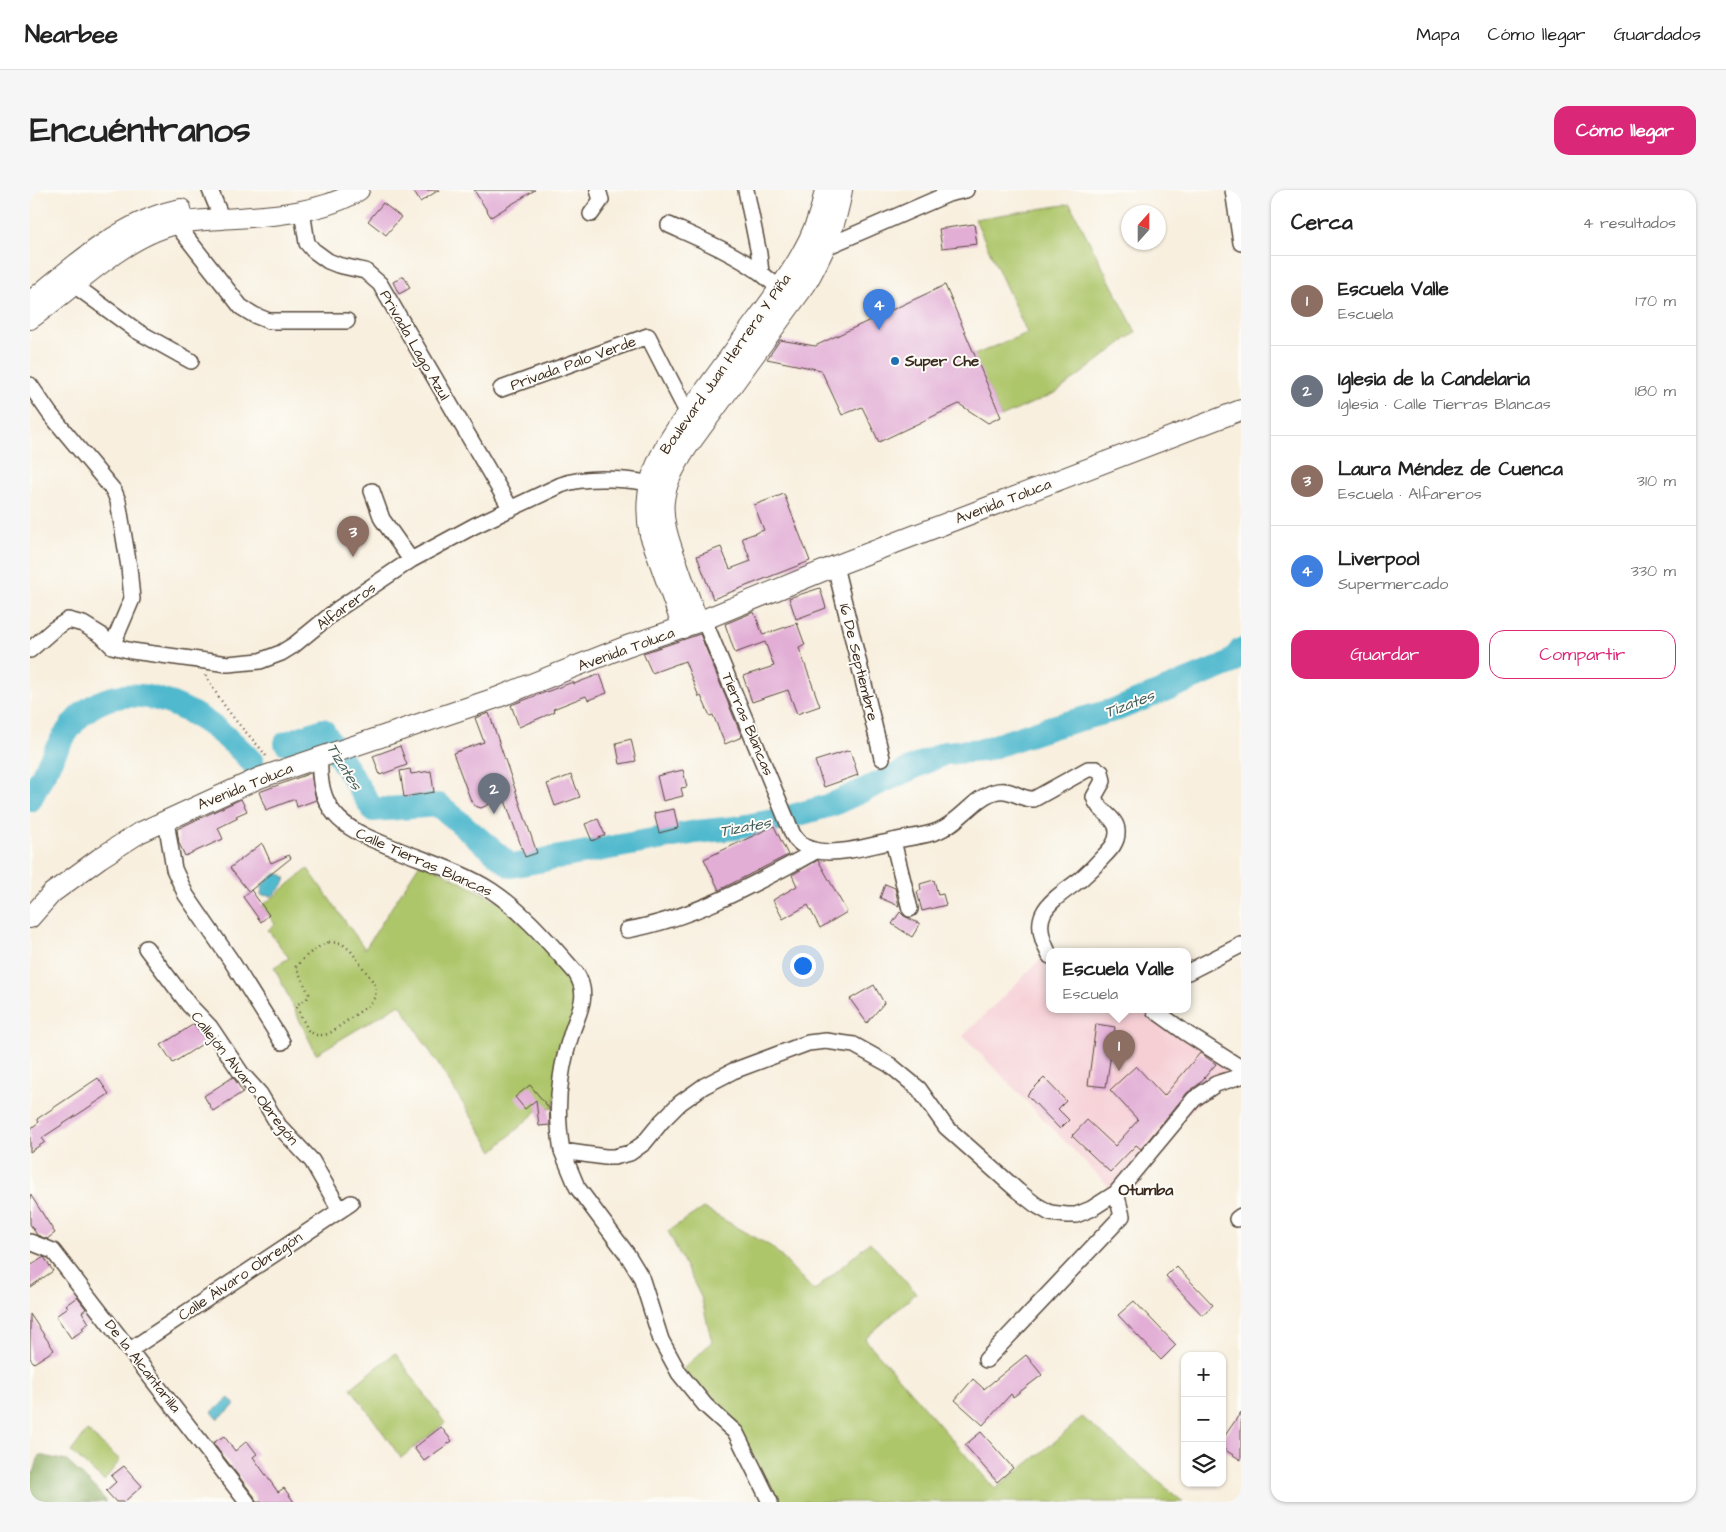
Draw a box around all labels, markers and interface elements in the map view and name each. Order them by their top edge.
text: Nearbee [25,18,118,52]
text: Mapa [1416,22,1460,47]
text: Cómo llegar [1488,22,1586,47]
text: Guardados [1614,22,1701,47]
text: Encuéntranos [30,106,251,155]
button: Cómo llegar [1554,106,1696,155]
north arrow [1121,205,1166,250]
text: Cerca [1291,208,1353,237]
text: 4 resultados [1583,212,1676,234]
street label: Boulevard Juan Herrera Y Piña [655,269,796,459]
text: Escuela Valle [1338,276,1449,303]
street label: Privada Lago Azul [374,286,455,405]
pin: 4 [863,289,895,330]
text: 1 [1306,290,1308,312]
text: 170 m [1635,290,1676,312]
text: Escuela [1338,303,1393,325]
street label: Privada Palo Verde [507,331,639,396]
place label: Super Che [904,351,979,372]
marker: Super Che [889,355,901,367]
text: Iglesia de la Candelaria [1338,366,1530,393]
text: 2 [1302,380,1312,402]
text: 180 m [1635,380,1676,402]
text: Iglesia · Calle Tierras Blancas [1338,393,1551,415]
text: Laura Méndez de Cuenca [1338,456,1563,483]
text: 3 [1303,470,1311,492]
text: 310 m [1637,470,1676,492]
street label: Avenida Toluca [952,473,1055,529]
text: Escuela · Alfareros [1338,483,1482,505]
pin: 3 [337,516,369,557]
text: Liverpool [1338,546,1420,573]
text: 4 [1302,560,1312,582]
text: 330 m [1631,560,1676,582]
text: Supermercado [1338,573,1448,595]
street label: Alfareros [312,577,381,635]
street label: 16 De Septiembre [834,601,883,723]
street label: Avenida Toluca [575,622,678,677]
button: Guardar [1291,630,1479,679]
button: Compartir [1489,630,1676,679]
street label: Tierras Blancas [716,669,779,779]
water label: Tizates [1101,684,1158,723]
water label: Tizates [321,739,368,795]
street label: Avenida Toluca [194,758,297,815]
pin: 2 [478,773,510,814]
water label: Tizates [718,812,773,842]
street label: Calle Tierras Blancas [352,823,496,902]
popup [1046,948,1191,1013]
your location [790,953,816,979]
text: Escuela Valle [1063,956,1174,983]
text: Escuela [1063,983,1118,1005]
street label: Callejón Alvaro Obregón [185,1007,304,1151]
pin: 1 [1103,1030,1135,1071]
district label: Otumba [1119,1179,1174,1201]
street label: Calle Álvaro Obregón [174,1227,308,1327]
street label: De la Alcantarilla [100,1315,186,1418]
map controls [1181,1352,1226,1487]
button: + [1181,1352,1226,1397]
button: − [1181,1397,1226,1442]
button: layers [1181,1442,1226,1487]

